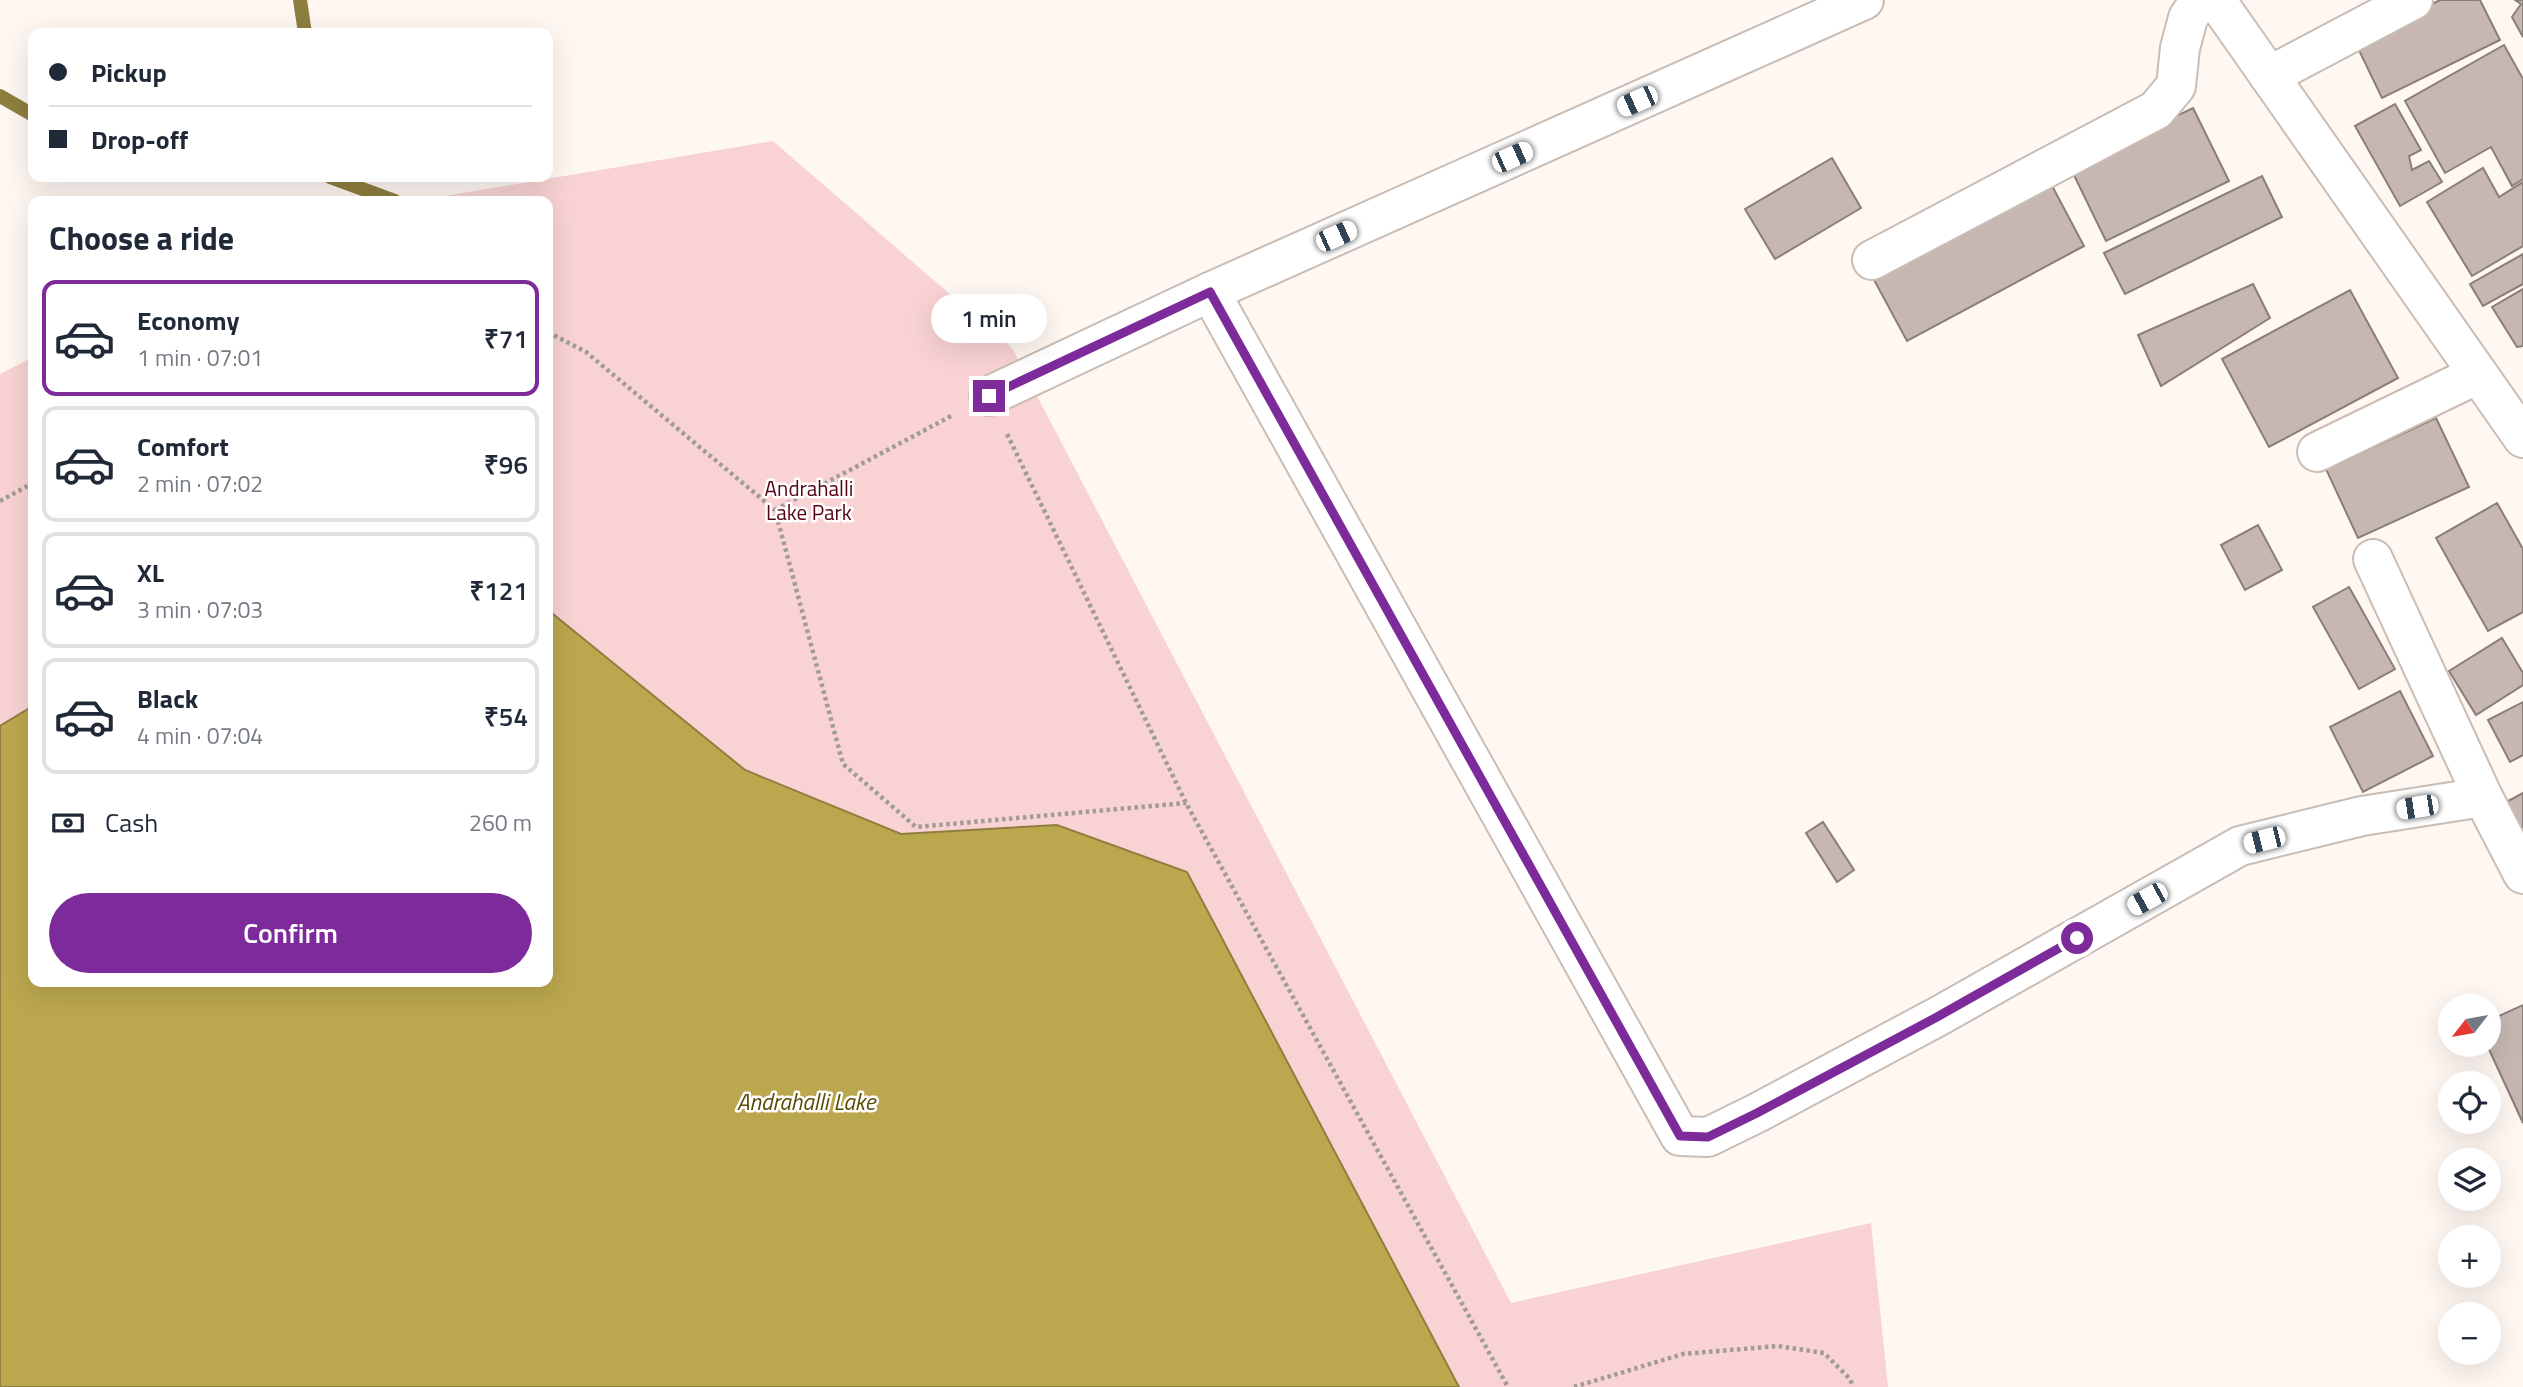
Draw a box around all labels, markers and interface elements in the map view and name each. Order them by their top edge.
text: Pickup [91,53,167,92]
car [1614,83,1661,119]
text: Drop-off [91,120,188,159]
car [1489,139,1536,175]
text: Choose a ride [49,214,234,262]
car [1313,218,1360,254]
callout: 1 min [931,294,1047,344]
text: Economy [137,301,239,340]
text: 1 min [961,301,1017,336]
icon: car [53,307,116,370]
text: ₹71 [484,319,528,358]
text: 1 min · 07:01 [137,340,263,375]
route end [973,380,1005,412]
text: Comfort [137,427,229,466]
icon: car [53,433,116,496]
text: ₹96 [484,445,528,484]
text: 2 min · 07:02 [137,466,263,501]
park label: Andrahalli Lake Park [765,472,853,528]
text: XL [137,553,164,592]
icon: car [53,559,116,622]
text: ₹121 [469,571,528,610]
text: 3 min · 07:03 [137,592,263,627]
text: Black [137,679,198,718]
icon: car [53,685,116,748]
text: ₹54 [484,697,528,736]
text: 4 min · 07:04 [137,718,263,753]
car [2395,793,2440,821]
text: Cash [105,803,158,842]
icon: cash [49,804,87,842]
text: 260 m [469,805,532,840]
car [2242,825,2287,855]
car [2124,880,2171,918]
button: Confirm [49,893,532,973]
route start [2061,922,2093,954]
north arrow [2438,994,2501,1057]
map controls [2438,994,2501,1365]
button: locate [2438,1071,2501,1134]
water label: Andrahalli Lake [737,1084,877,1119]
button: layers [2438,1148,2501,1211]
button: + [2438,1225,2501,1288]
button: − [2438,1302,2501,1365]

